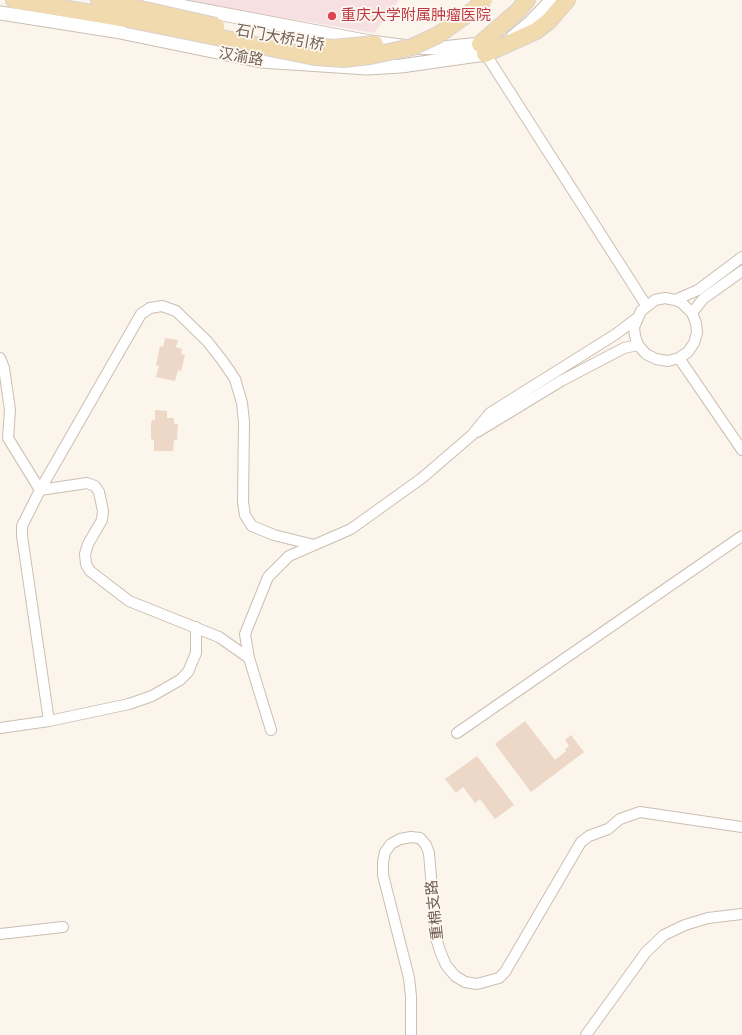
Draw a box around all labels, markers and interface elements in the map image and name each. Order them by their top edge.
place label: 重庆大学附属肿瘤医院 [341,7,491,25]
marker: 重庆大学附属肿瘤医院 [326,10,338,22]
street label: 石门大桥引桥 [234,21,326,55]
street label: 汉渝路 [217,44,265,70]
street label: 重棉支路 [423,879,447,941]

